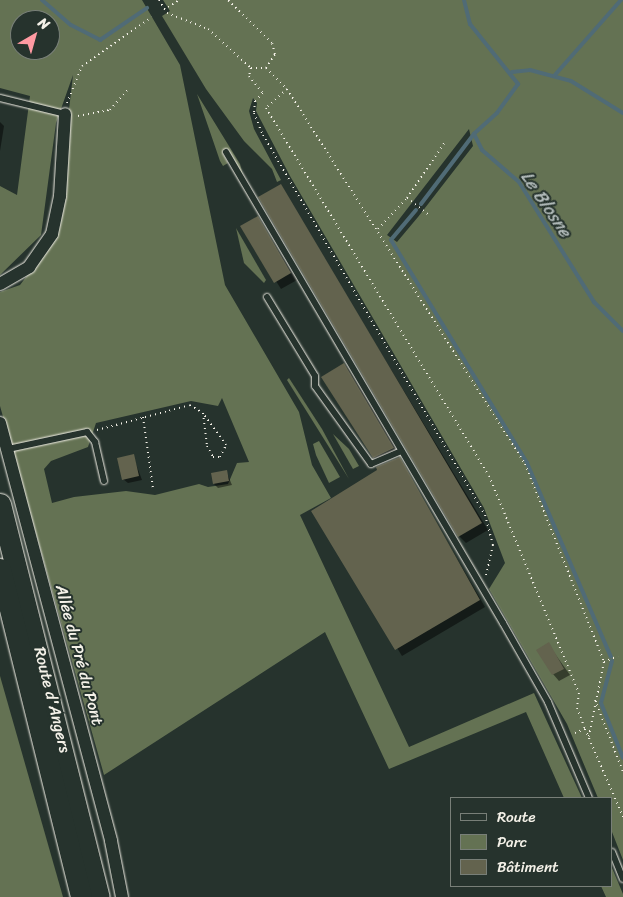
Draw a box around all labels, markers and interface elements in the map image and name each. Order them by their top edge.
north arrow [10,10,60,60]
text: N [32,11,55,36]
water label: Le Blosne [516,167,576,241]
street label: Allée du Pré du Pont [51,583,107,727]
street label: Route d'Angers [29,645,75,755]
legend [450,797,613,887]
text: Route [497,804,536,830]
text: Parc [497,829,527,855]
text: Bâtiment [497,854,559,880]

